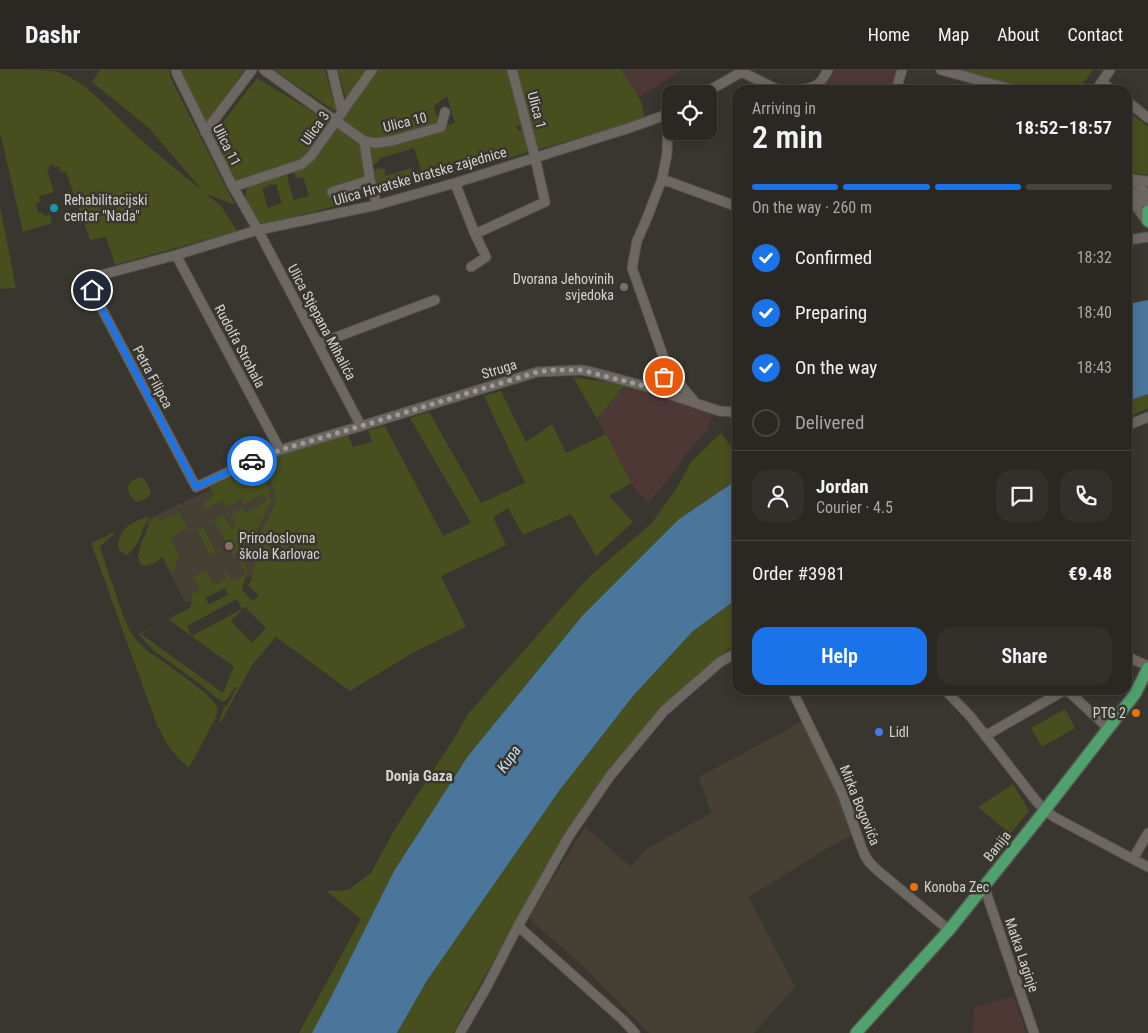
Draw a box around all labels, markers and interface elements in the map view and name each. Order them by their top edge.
text: Dashr [25,21,81,49]
text: Home [868,24,910,45]
text: Map [938,24,969,45]
text: About [997,24,1039,45]
text: Contact [1067,24,1123,45]
map controls [662,85,717,140]
button: locate [662,85,717,140]
street label: Ulica 1 [524,90,550,130]
text: Arriving in [752,99,816,118]
street label: Ulica 3 [298,108,332,148]
street label: Ulica 10 [381,109,429,135]
text: 18:52–18:57 [1015,116,1112,139]
text: 2 min [752,118,823,156]
street label: Ulica 11 [210,122,244,168]
street label: Ulica Hrvatske bratske zajednice [332,143,509,208]
place label: Rehabilitacijski centar "Nada" [64,192,148,224]
text: On the way · 260 m [752,198,872,217]
marker: Rehabilitacijski centar "Nada" [48,202,60,214]
icon: check [752,244,780,272]
text: Confirmed [795,246,872,269]
text: 18:32 [1077,248,1112,267]
street label: Ulica Stjepana Mihalića [285,261,359,383]
pin [71,269,113,311]
place label: Dvorana Jehovinih svjedoka [513,271,614,303]
icon: home [78,276,106,304]
marker: Dvorana Jehovinih svjedoka [618,281,630,293]
icon: check [752,299,780,327]
text: Preparing [795,301,867,324]
street label: Rudolfa Strohala [211,302,269,390]
text: 18:40 [1077,303,1112,322]
street label: Petra Filipca [130,343,176,411]
icon: check [752,354,780,382]
street label: Struga [479,356,519,382]
pin [643,356,685,398]
text: On the way [795,356,877,379]
text: 18:43 [1077,358,1112,377]
icon: bag [650,363,678,391]
text: Delivered [795,411,864,434]
courier [227,436,277,486]
icon: car [238,447,266,475]
button: person [752,470,804,522]
button: chat [996,470,1048,522]
button: phone [1060,470,1112,522]
text: Jordan [816,475,869,498]
text: Courier · 4.5 [816,498,893,517]
place label: Prirodoslovna škola Karlovac [239,530,320,562]
marker: Prirodoslovna škola Karlovac [223,540,235,552]
text: Order #3981 [752,562,845,585]
text: €9.48 [1068,562,1112,585]
button: Help [752,627,927,685]
button: Share [937,627,1112,685]
place label: PTG 2 [1093,705,1126,721]
marker: PTG 2 [1130,707,1142,719]
place label: Lidl [889,724,909,740]
marker: Lidl [873,726,885,738]
water label: Kupa [493,742,525,776]
street label: Mirka Bogovića [837,763,883,847]
district label: Donja Gaza [385,767,453,785]
street label: Banija [980,828,1014,864]
place label: Konoba Zec [924,879,989,895]
marker: Konoba Zec [908,881,920,893]
street label: Matka Laginje [1002,916,1042,995]

